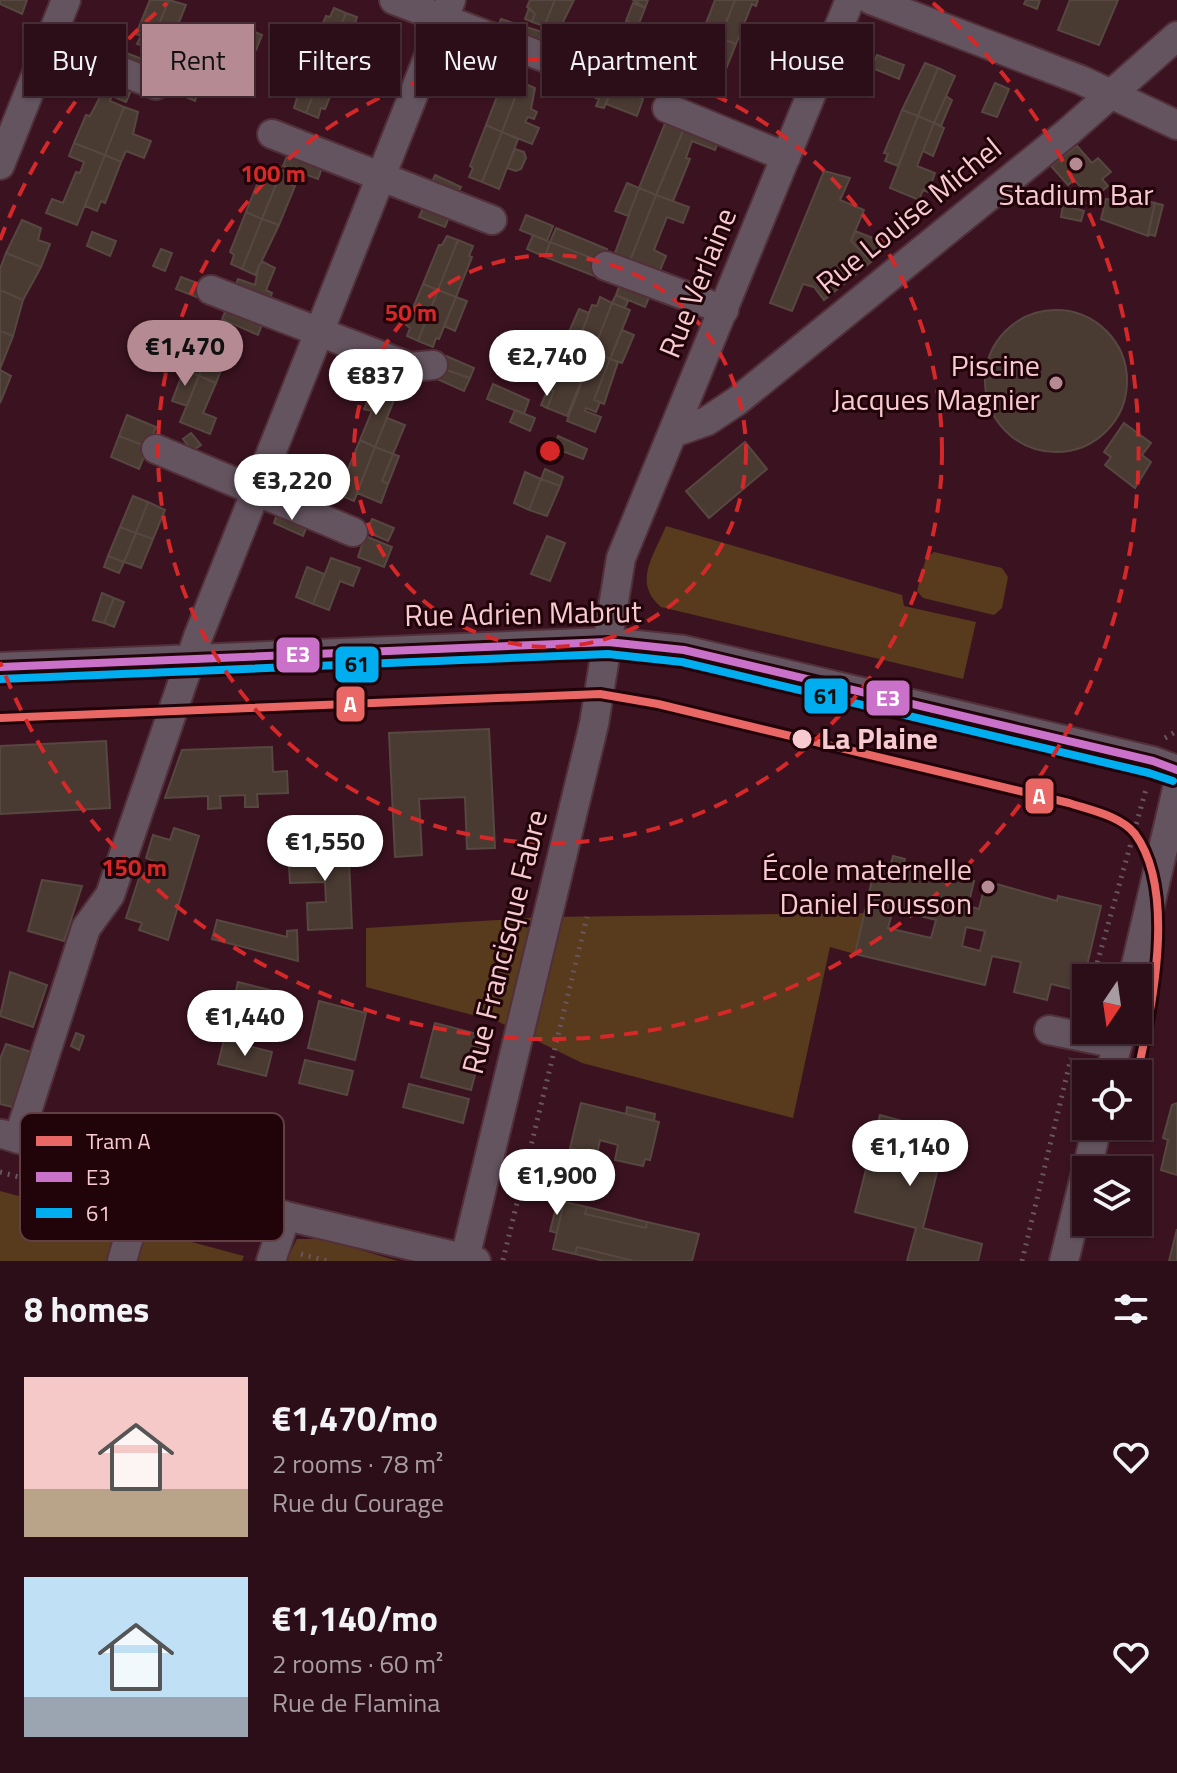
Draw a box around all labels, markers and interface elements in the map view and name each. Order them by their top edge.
chip: Buy [24,24,126,96]
chip: Rent [142,24,254,96]
chip: Filters [270,24,400,96]
chip: New [416,24,526,96]
chip: Apartment [542,24,725,96]
chip: House [741,24,873,96]
street label: Rue Louise Michel [806,126,1011,305]
text: 100 m [240,155,306,191]
marker: Stadium Bar [1067,155,1085,173]
place label: Stadium Bar [998,171,1154,217]
street label: Rue Verlaine [646,201,748,364]
text: 50 m [385,294,437,330]
pin: €1,470 [120,320,250,388]
text: €1,470 [145,326,225,365]
pin: €2,740 [482,330,612,398]
text: €2,740 [507,336,587,375]
place label: Piscine Jacques Magnier [832,342,1040,422]
pin: €837 [329,349,423,417]
text: €837 [347,355,405,394]
marker: Piscine Jacques Magnier [1047,374,1065,392]
centre of rings [536,437,564,465]
pin: €3,220 [227,454,357,522]
text: €3,220 [252,460,332,499]
street label: Rue Adrien Mabrut [404,588,642,638]
line badge: E3 [275,636,321,674]
text: E3 [286,637,310,671]
line badge: 61 [334,645,380,684]
text: 61 [345,647,369,681]
line badge: 61 [803,677,849,715]
text: 61 [814,679,838,713]
line badge: E3 [865,679,911,717]
text: E3 [876,681,900,715]
line badge: A [335,685,366,723]
text: A [343,687,357,721]
place label: La Plaine [821,715,938,761]
marker: La Plaine [790,727,814,751]
line badge: A [1024,777,1055,815]
text: A [1032,779,1046,813]
street label: Rue Francisque Fabre [449,805,559,1079]
pin: €1,550 [260,815,390,883]
text: €1,550 [285,821,365,860]
place label: École maternelle Daniel Fousson [762,846,972,926]
text: 150 m [101,849,167,885]
marker: École maternelle Daniel Fousson [979,878,997,896]
north arrow [1072,964,1152,1044]
map controls [1072,964,1152,1236]
pin: €1,440 [180,990,310,1058]
text: €1,440 [205,996,285,1035]
button: locate [1072,1060,1152,1140]
legend [20,1113,284,1241]
pin: €1,140 [845,1120,975,1188]
text: Tram A [86,1124,151,1158]
text: €1,140 [870,1126,950,1165]
pin: €1,900 [492,1149,622,1217]
text: €1,900 [517,1155,597,1194]
button: layers [1072,1156,1152,1236]
text: E3 [86,1160,111,1194]
text: 61 [86,1196,111,1230]
text: 8 homes [24,1283,149,1335]
icon: filters [1109,1287,1153,1331]
text: €1,470/mo [272,1392,438,1444]
icon: home [88,1409,184,1505]
icon: heart [1109,1435,1153,1479]
text: 2 rooms · 78 m² [272,1444,443,1483]
text: Rue du Courage [272,1483,444,1522]
text: €1,140/mo [272,1592,438,1644]
icon: home [88,1609,184,1705]
icon: heart [1109,1635,1153,1679]
text: 2 rooms · 60 m² [272,1644,443,1683]
text: Rue de Flamina [272,1683,440,1722]

